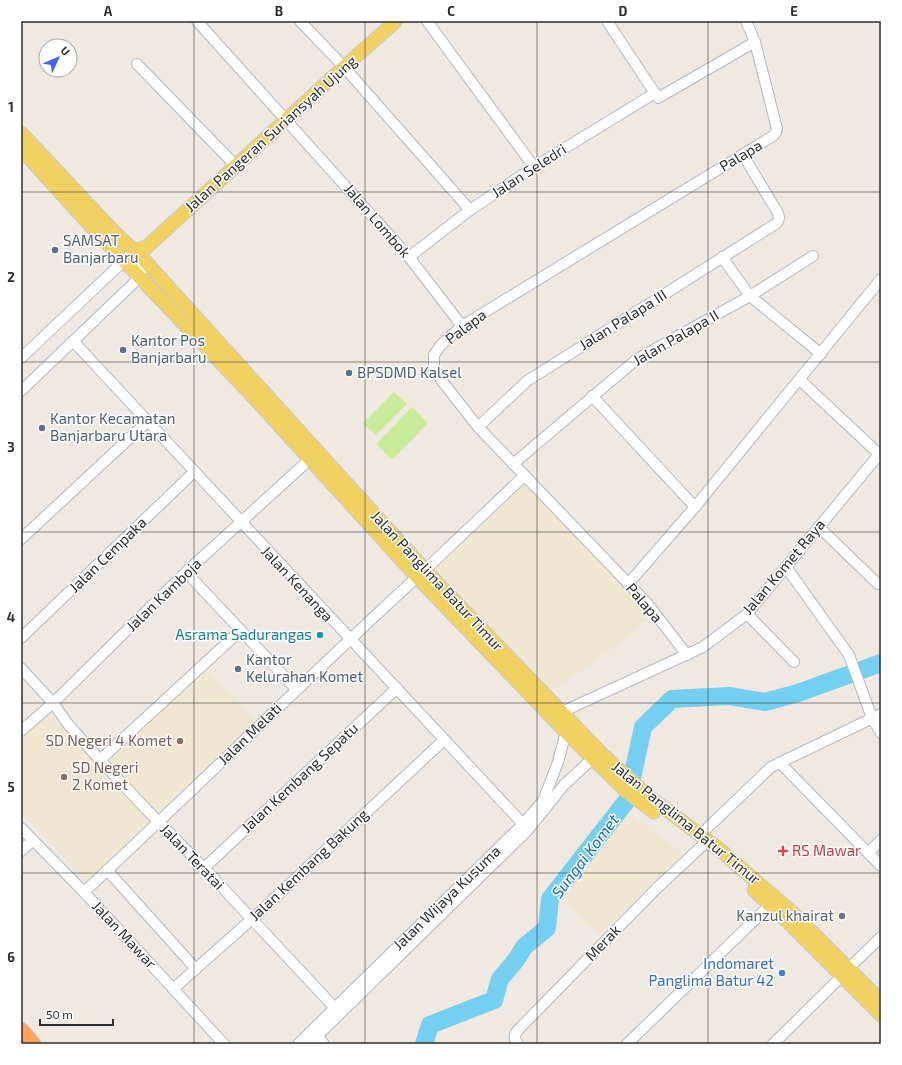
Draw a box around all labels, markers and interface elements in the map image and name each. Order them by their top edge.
text: A [104,3,113,19]
text: B [275,3,283,19]
text: C [447,3,455,19]
text: D [619,3,628,19]
text: E [790,3,798,19]
north arrow [38,38,78,78]
text: U [58,43,73,58]
street label: Jalan Pangeran Suriansyah Ujung [181,51,361,216]
text: 1 [8,99,14,115]
street label: Palapa [716,135,765,175]
street label: Jalan Seledri [488,139,569,201]
street label: Jalan Lombok [341,180,415,261]
place label: SAMSAT Banjarbaru [63,231,139,267]
marker: SAMSAT Banjarbaru [50,245,60,255]
text: 2 [7,269,15,285]
street label: Jalan Palapa III [575,285,670,353]
street label: Palapa [441,305,489,347]
street label: Jalan Palapa II [629,305,722,369]
place label: Kantor Pos Banjarbaru [131,331,207,367]
marker: Kantor Pos Banjarbaru [118,345,128,355]
place label: BPSDMD Kalsel [357,363,462,381]
marker: BPSDMD Kalsel [344,368,354,378]
place label: Kantor Kecamatan Banjarbaru Utara [50,409,175,445]
marker: Kantor Kecamatan Banjarbaru Utara [37,423,47,433]
text: 3 [7,439,15,455]
street label: Jalan Panglima Batur Timur [368,506,508,654]
street label: Jalan Cempaka [65,513,150,596]
street label: Jalan Komet Raya [738,515,828,618]
street label: Jalan Kenanga [258,542,337,625]
street label: Jalan Kamboja [122,554,205,635]
street label: Palapa [623,579,667,626]
text: 4 [7,609,15,625]
place label: Asrama Sadurangas [175,625,312,643]
marker: Asrama Sadurangas [315,630,325,640]
place label: Kantor Kelurahan Komet [246,650,363,685]
marker: Kantor Kelurahan Komet [233,664,243,674]
street label: Jalan Melati [214,699,285,768]
street label: Jalan Kembang Sepatu [237,719,361,836]
place label: SD Negeri 4 Komet [46,731,172,749]
marker: SD Negeri 4 Komet [175,736,185,746]
street label: Jalan Panglima Batur Timur [609,757,764,888]
place label: SD Negeri 2 Komet [72,758,138,793]
marker: SD Negeri 2 Komet [59,772,69,782]
text: 5 [7,779,15,795]
street label: Jalan Kembang Bakung [245,804,372,924]
water label: Sungai Komet [547,809,623,901]
street label: Jalan Teratai [157,820,229,893]
street label: Jalan Wijaya Kusuma [389,841,504,954]
place label: RS Mawar [792,841,861,859]
marker: RS Mawar [777,845,789,857]
street label: Jalan Mawar [89,897,161,972]
place label: Kanzul khairat [736,906,834,924]
marker: Kanzul khairat [837,911,847,921]
street label: Merak [581,920,624,964]
text: 6 [7,949,15,965]
place label: Indomaret Panglima Batur 42 [648,954,774,989]
marker: Indomaret Panglima Batur 42 [777,968,787,978]
scale bar [40,1001,113,1027]
text: 50 m [46,1007,73,1021]

